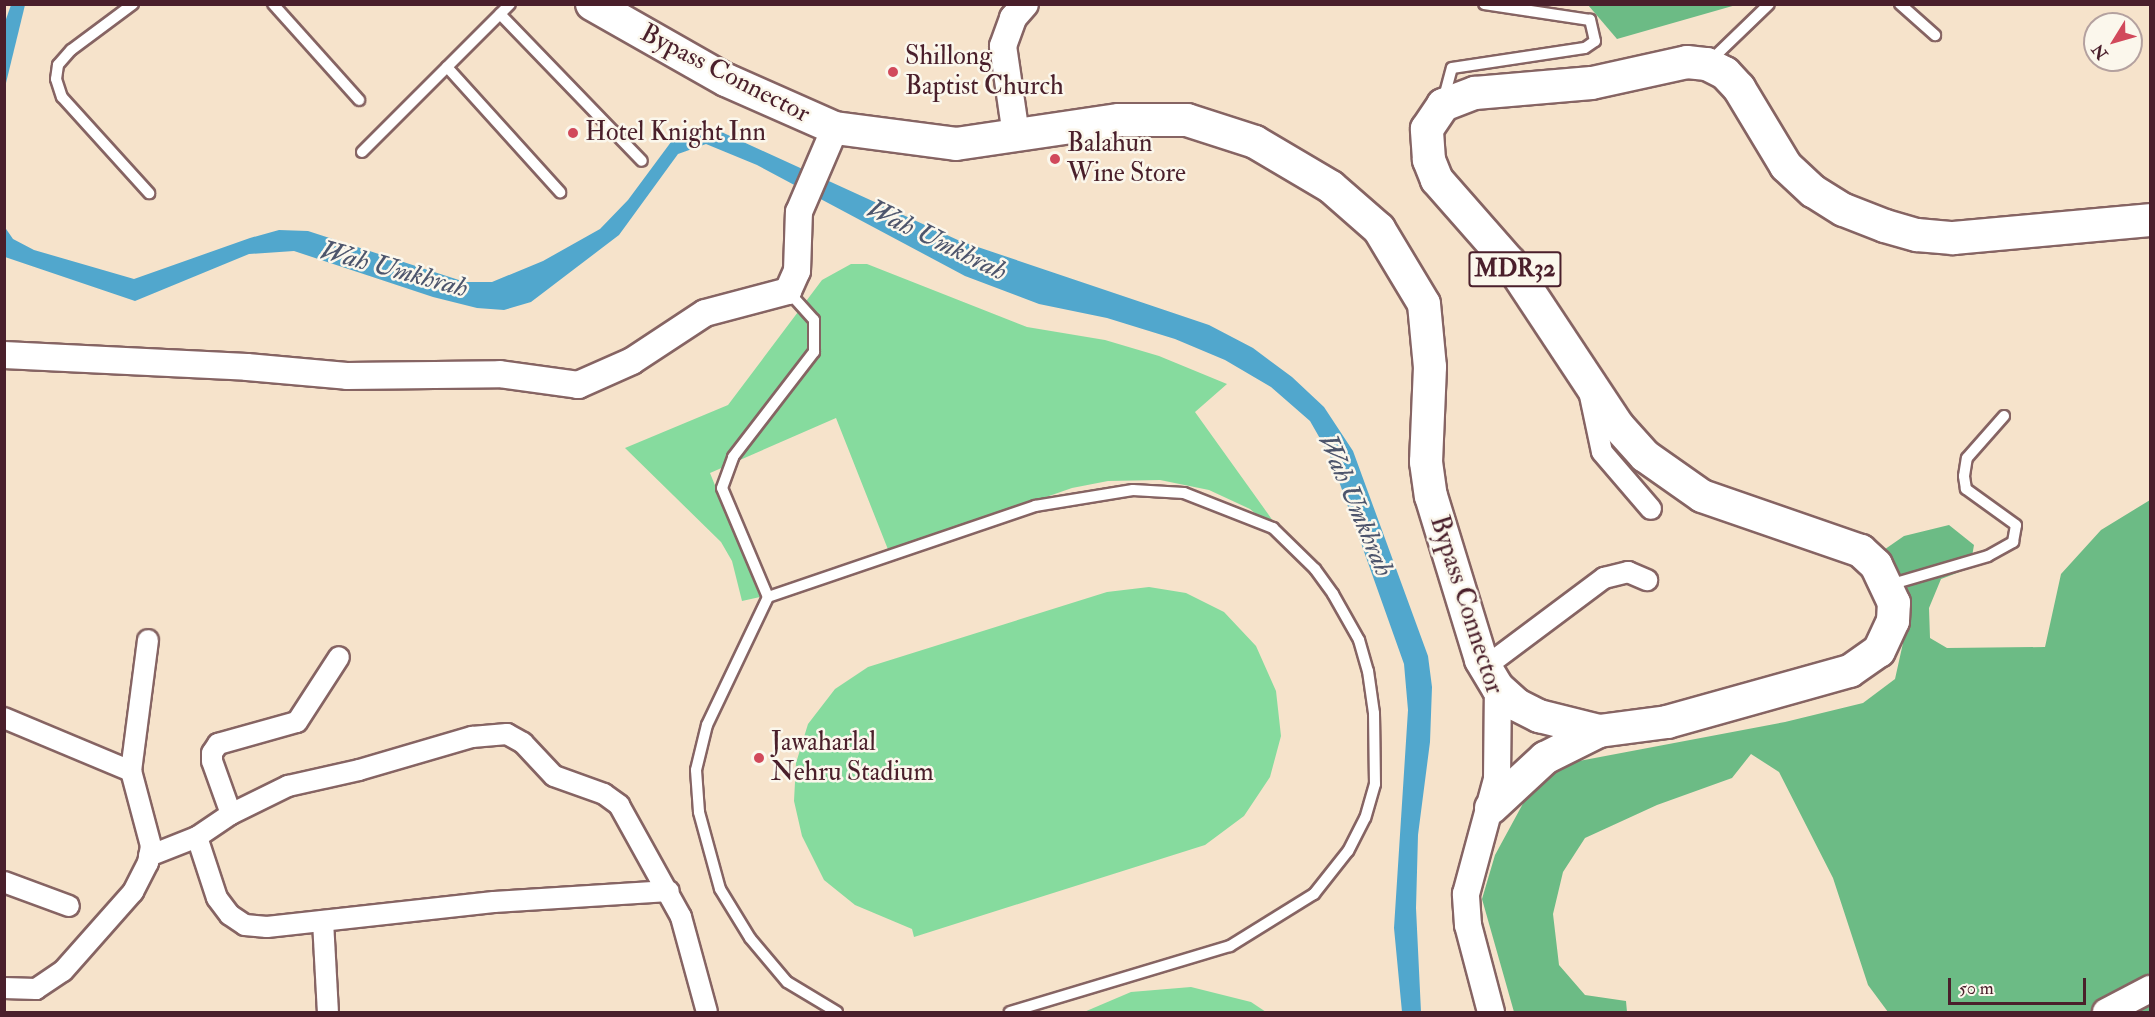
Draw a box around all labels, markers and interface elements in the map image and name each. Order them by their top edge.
north arrow [2083,12,2143,72]
street label: Bypass Connector [635,18,815,130]
text: N [2088,40,2113,63]
place label: Shillong Baptist Church [905,41,1064,102]
marker: Shillong Baptist Church [886,65,900,79]
place label: Hotel Knight Inn [585,117,766,149]
marker: Hotel Knight Inn [566,126,580,140]
place label: Balahun Wine Store [1067,128,1186,190]
marker: Balahun Wine Store [1048,152,1062,166]
water label: Wah Umkhrah [862,192,1012,288]
water label: Wah Umkhrah [316,234,472,304]
road number: MDR32 [1467,248,1563,290]
water label: Wah Umkhrah [1311,429,1401,581]
street label: Bypass Connector [1422,512,1510,698]
place label: Jawaharlal Nehru Stadium [771,727,934,788]
marker: Jawaharlal Nehru Stadium [752,751,766,765]
scale bar [1951,966,2089,1004]
text: 50 m [1959,977,1994,1000]

